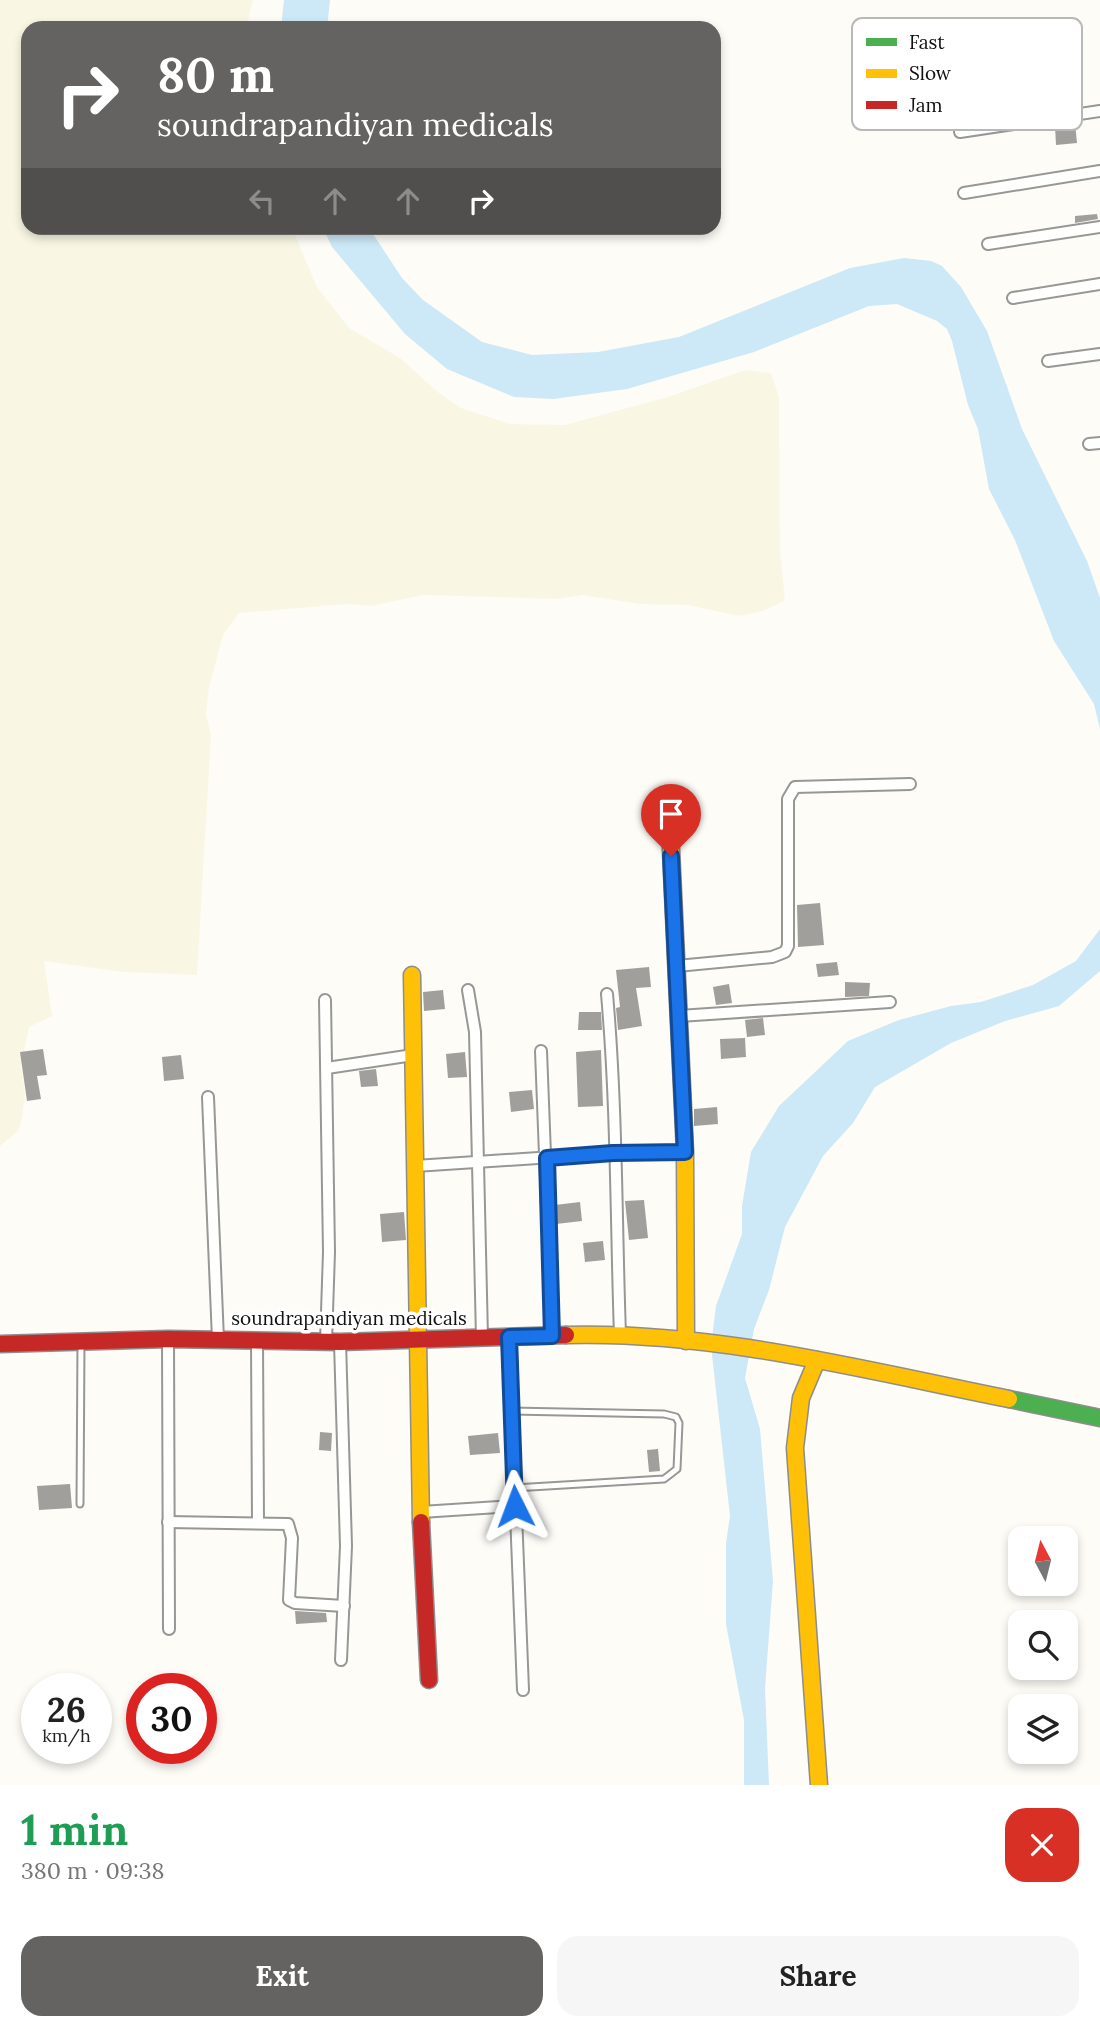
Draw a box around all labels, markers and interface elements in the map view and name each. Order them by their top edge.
legend [852,18,1082,130]
text: Fast [909,30,945,54]
text: 80 m [157,43,274,105]
icon: right [42,49,133,140]
text: Slow [909,61,952,85]
text: Jam [908,93,943,117]
text: soundrapandiyan medicals [157,104,554,145]
icon: left [243,182,281,220]
icon: ahead [316,182,354,220]
icon: ahead [389,182,427,220]
icon: right [462,182,500,220]
pin [641,784,701,856]
icon: arrive [652,795,690,833]
street label: soundrapandiyan medicals [231,1306,467,1330]
position arrow [478,1469,552,1543]
north arrow [1008,1526,1078,1596]
map controls [1008,1526,1078,1764]
button: search [1008,1610,1078,1680]
speed limit sign: 30 [126,1673,217,1764]
text: 26 [47,1687,86,1732]
button: layers [1008,1694,1078,1764]
text: km/h [42,1724,91,1747]
text: 1 min [21,1803,128,1857]
button: close [1005,1808,1079,1882]
text: 380 m · 09:38 [21,1856,165,1885]
button: Exit [21,1936,543,2016]
button: Share [557,1936,1079,2016]

